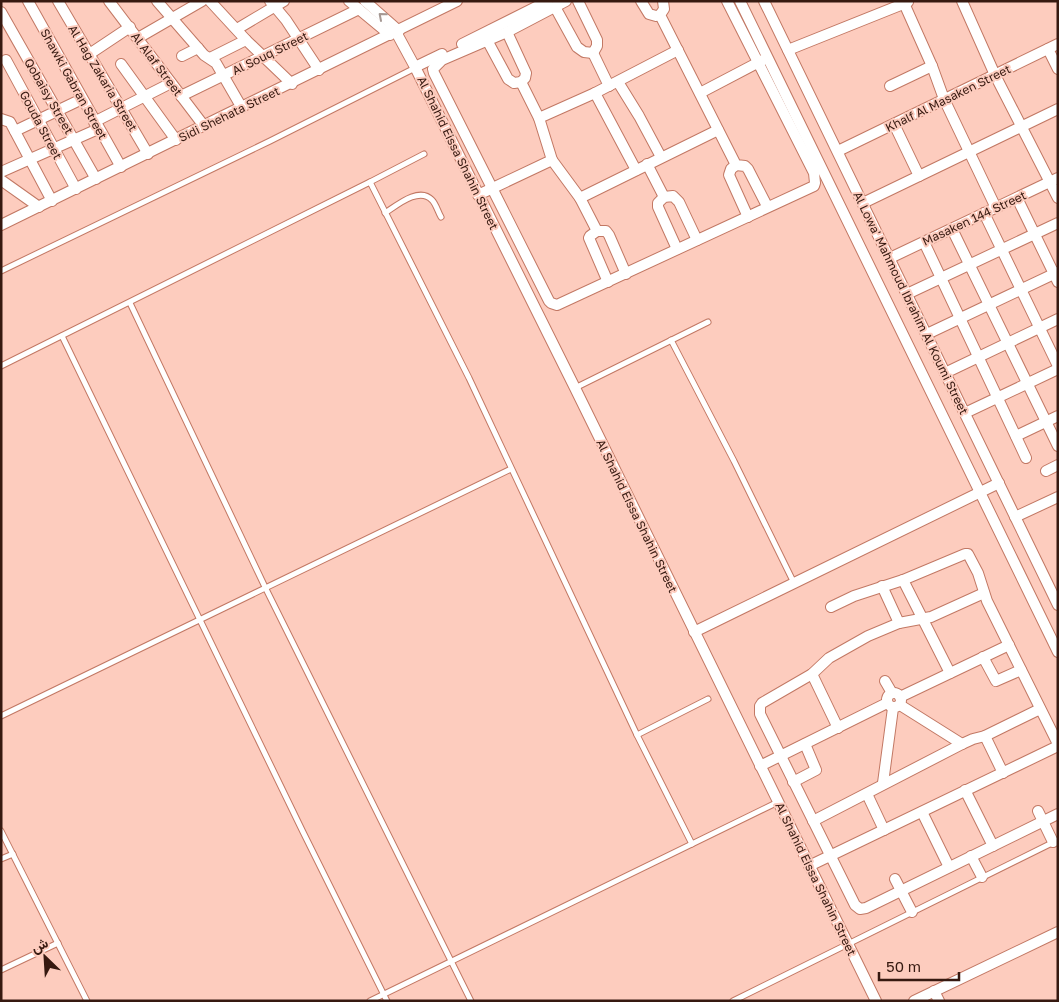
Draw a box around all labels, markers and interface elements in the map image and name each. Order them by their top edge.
one-way arrow [379,13,388,22]
street label: Al Hag Zakaria Street [65,22,141,134]
street label: Shawki Gabran Street [37,26,111,142]
street label: Al Souq Street [230,28,311,78]
street label: Al Alaf Street [128,29,186,99]
street label: Qobaisy Street [21,55,77,137]
street label: Khalf Al Masaken Street [883,61,1013,135]
street label: Al Shahid Eissa Shahin Street [414,74,502,232]
street label: Sidi Shehata Street [176,83,282,145]
street label: Gouda Street [17,88,65,162]
street label: Masaken 144 Street [920,187,1029,249]
street label: Al Lowa' Mahmoud Ibrahim Al Koumi Street [850,189,972,417]
street label: Al Shahid Eissa Shahin Street [593,437,681,595]
street label: Al Shahid Eissa Shahin Street [772,800,860,958]
north arrow [20,932,70,982]
text: ش [28,933,51,957]
scale bar [879,950,959,982]
text: 50 m [886,957,921,975]

